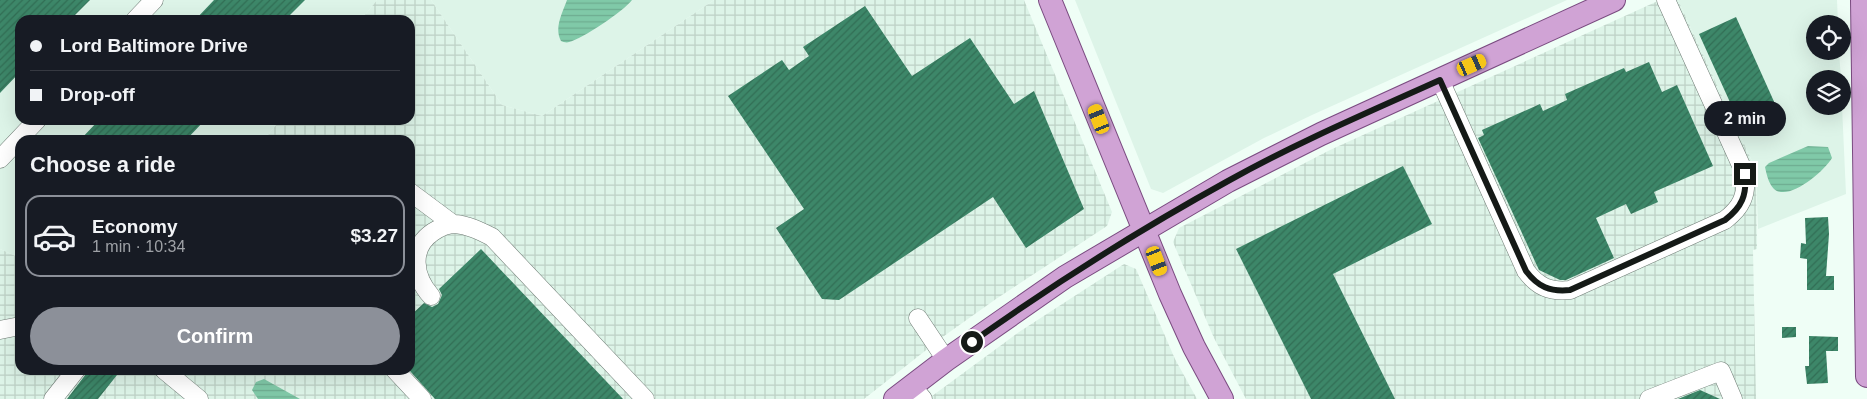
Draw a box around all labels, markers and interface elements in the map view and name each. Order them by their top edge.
map controls [1806,15,1851,115]
button: locate [1806,15,1851,60]
text: Lord Baltimore Drive [60,35,248,56]
car [1455,52,1488,78]
button: layers [1806,70,1851,115]
text: Drop-off [60,84,135,105]
callout: 2 min [1704,101,1786,136]
car [1086,102,1111,136]
text: 2 min [1724,110,1766,127]
text: Choose a ride [30,152,175,177]
route end [1734,163,1756,185]
icon: car [32,214,77,259]
text: Economy [92,216,178,237]
text: $3.27 [350,225,398,246]
text: 1 min · 10:34 [92,238,185,255]
car [1144,244,1169,278]
button: Confirm [30,307,400,365]
route start [961,331,983,353]

